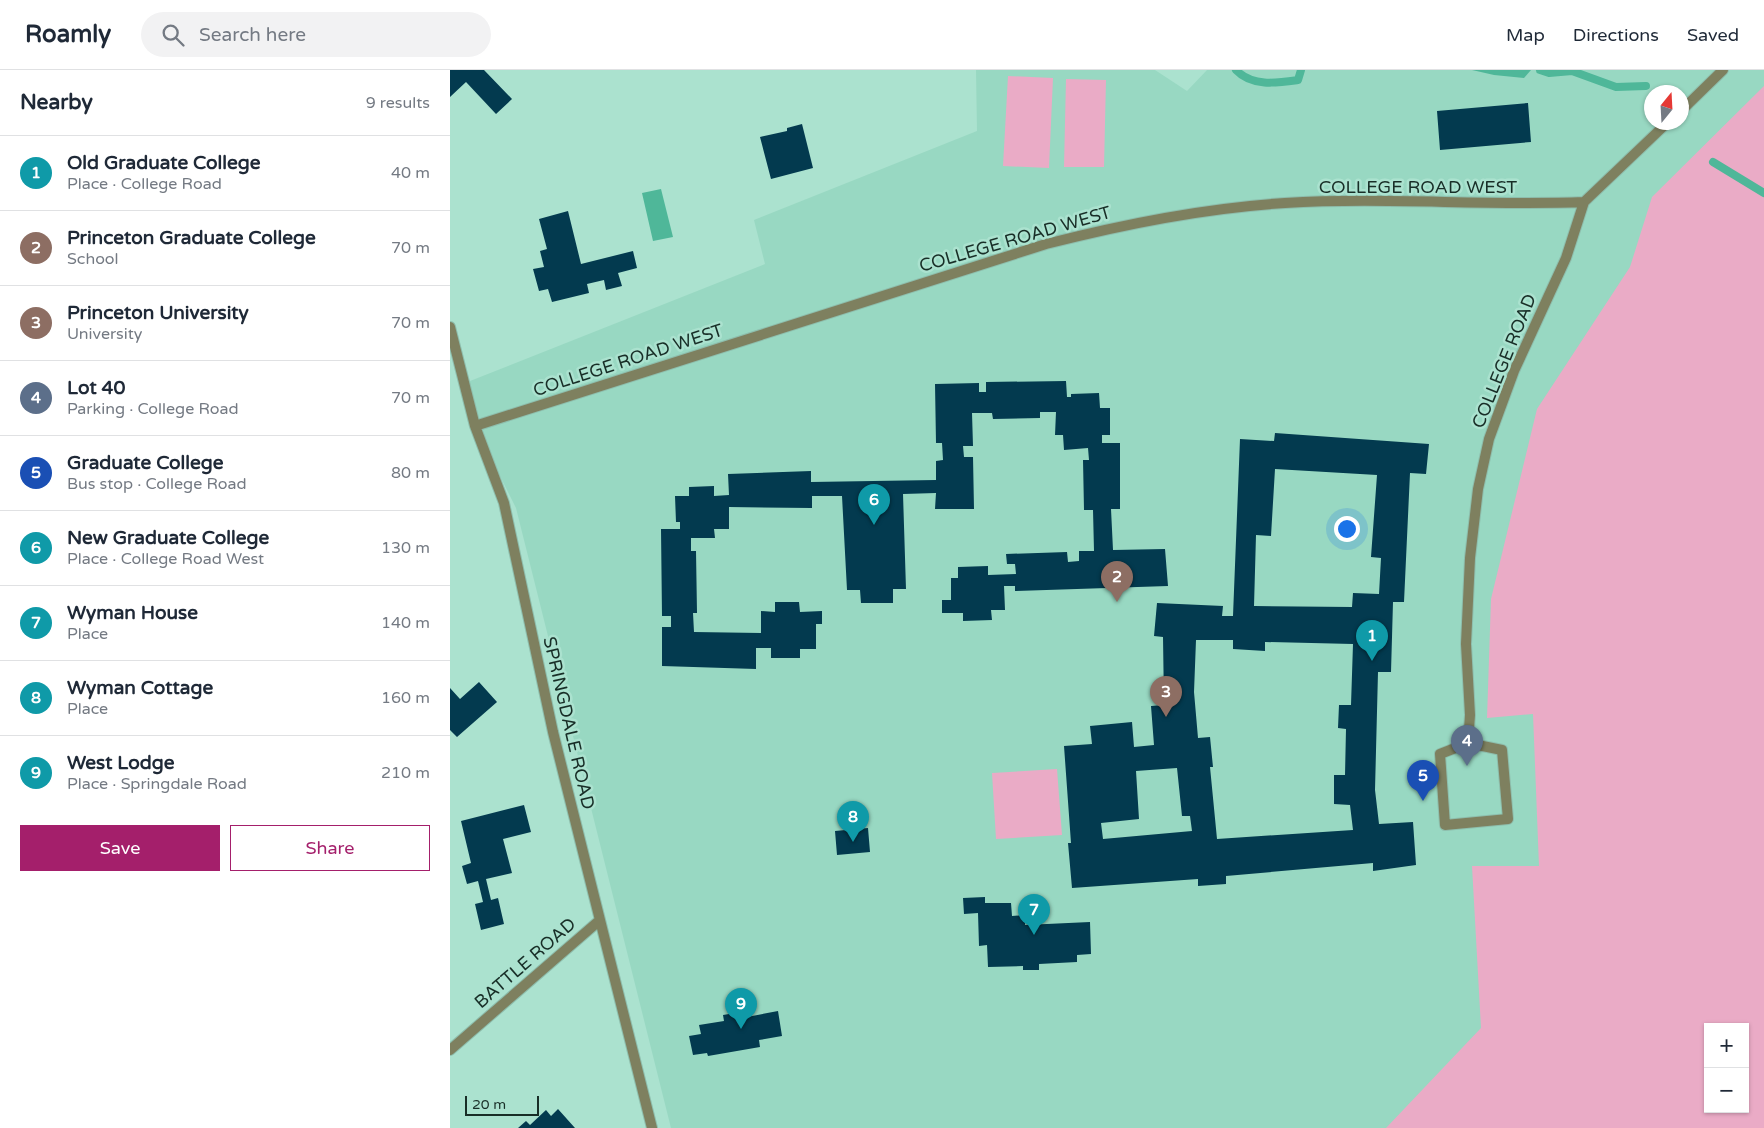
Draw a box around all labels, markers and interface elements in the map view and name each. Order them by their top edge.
search box [141,12,491,57]
text: Roamly [25,20,111,49]
icon: search [159,21,187,49]
text: Search here [199,24,306,46]
text: Map [1506,24,1545,46]
text: Directions [1573,24,1659,46]
text: Saved [1687,24,1739,46]
north arrow [1644,85,1689,130]
text: Nearby [20,90,93,115]
text: 9 results [366,93,430,113]
text: Old Graduate College [67,152,261,174]
text: 1 [31,163,41,183]
text: 40 m [391,163,430,183]
text: Place · College Road [67,174,222,194]
street label: COLLEGE ROAD WEST [1319,176,1517,198]
street label: COLLEGE ROAD WEST [917,201,1113,277]
text: Princeton Graduate College [67,227,316,249]
text: 2 [31,238,41,258]
text: 70 m [391,238,430,258]
text: School [67,249,119,269]
street label: COLLEGE ROAD [1467,291,1541,431]
text: Princeton University [67,302,249,324]
text: 3 [31,313,41,333]
text: 70 m [391,313,430,333]
street label: COLLEGE ROAD WEST [530,319,726,401]
text: University [67,324,142,344]
text: Lot 40 [67,377,125,399]
text: 4 [31,388,41,408]
text: 70 m [391,388,430,408]
text: Parking · College Road [67,399,239,419]
text: Graduate College [67,452,224,474]
text: 5 [31,463,41,483]
text: 80 m [391,463,430,483]
text: Bus stop · College Road [67,474,247,494]
pin: 6 [858,484,890,525]
your location [1334,516,1360,542]
text: New Graduate College [67,527,269,549]
text: 6 [31,538,41,558]
text: 130 m [381,538,430,558]
text: Place · College Road West [67,549,264,569]
pin: 2 [1101,561,1133,602]
text: Wyman House [67,602,198,624]
text: 7 [31,613,41,633]
text: 140 m [381,613,430,633]
pin: 1 [1356,620,1388,661]
text: Place [67,624,108,644]
street label: SPRINGDALE ROAD [538,635,600,811]
pin: 3 [1150,676,1182,717]
text: Wyman Cottage [67,677,213,699]
text: 8 [31,688,41,708]
text: 160 m [381,688,430,708]
text: Place [67,699,108,719]
pin: 4 [1451,725,1483,766]
text: West Lodge [67,752,175,774]
pin: 5 [1407,760,1439,801]
text: 9 [31,763,41,783]
text: 210 m [381,763,430,783]
text: Place · Springdale Road [67,774,247,794]
pin: 8 [837,801,869,842]
button: Save [20,825,220,871]
button: Share [230,825,430,871]
pin: 7 [1018,894,1050,935]
street label: BATTLE ROAD [470,913,580,1013]
pin: 9 [725,988,757,1029]
map controls [1704,1023,1749,1113]
button: + [1704,1023,1749,1068]
button: − [1704,1068,1749,1113]
scale bar [465,1093,539,1116]
text: 20 m [472,1096,506,1113]

